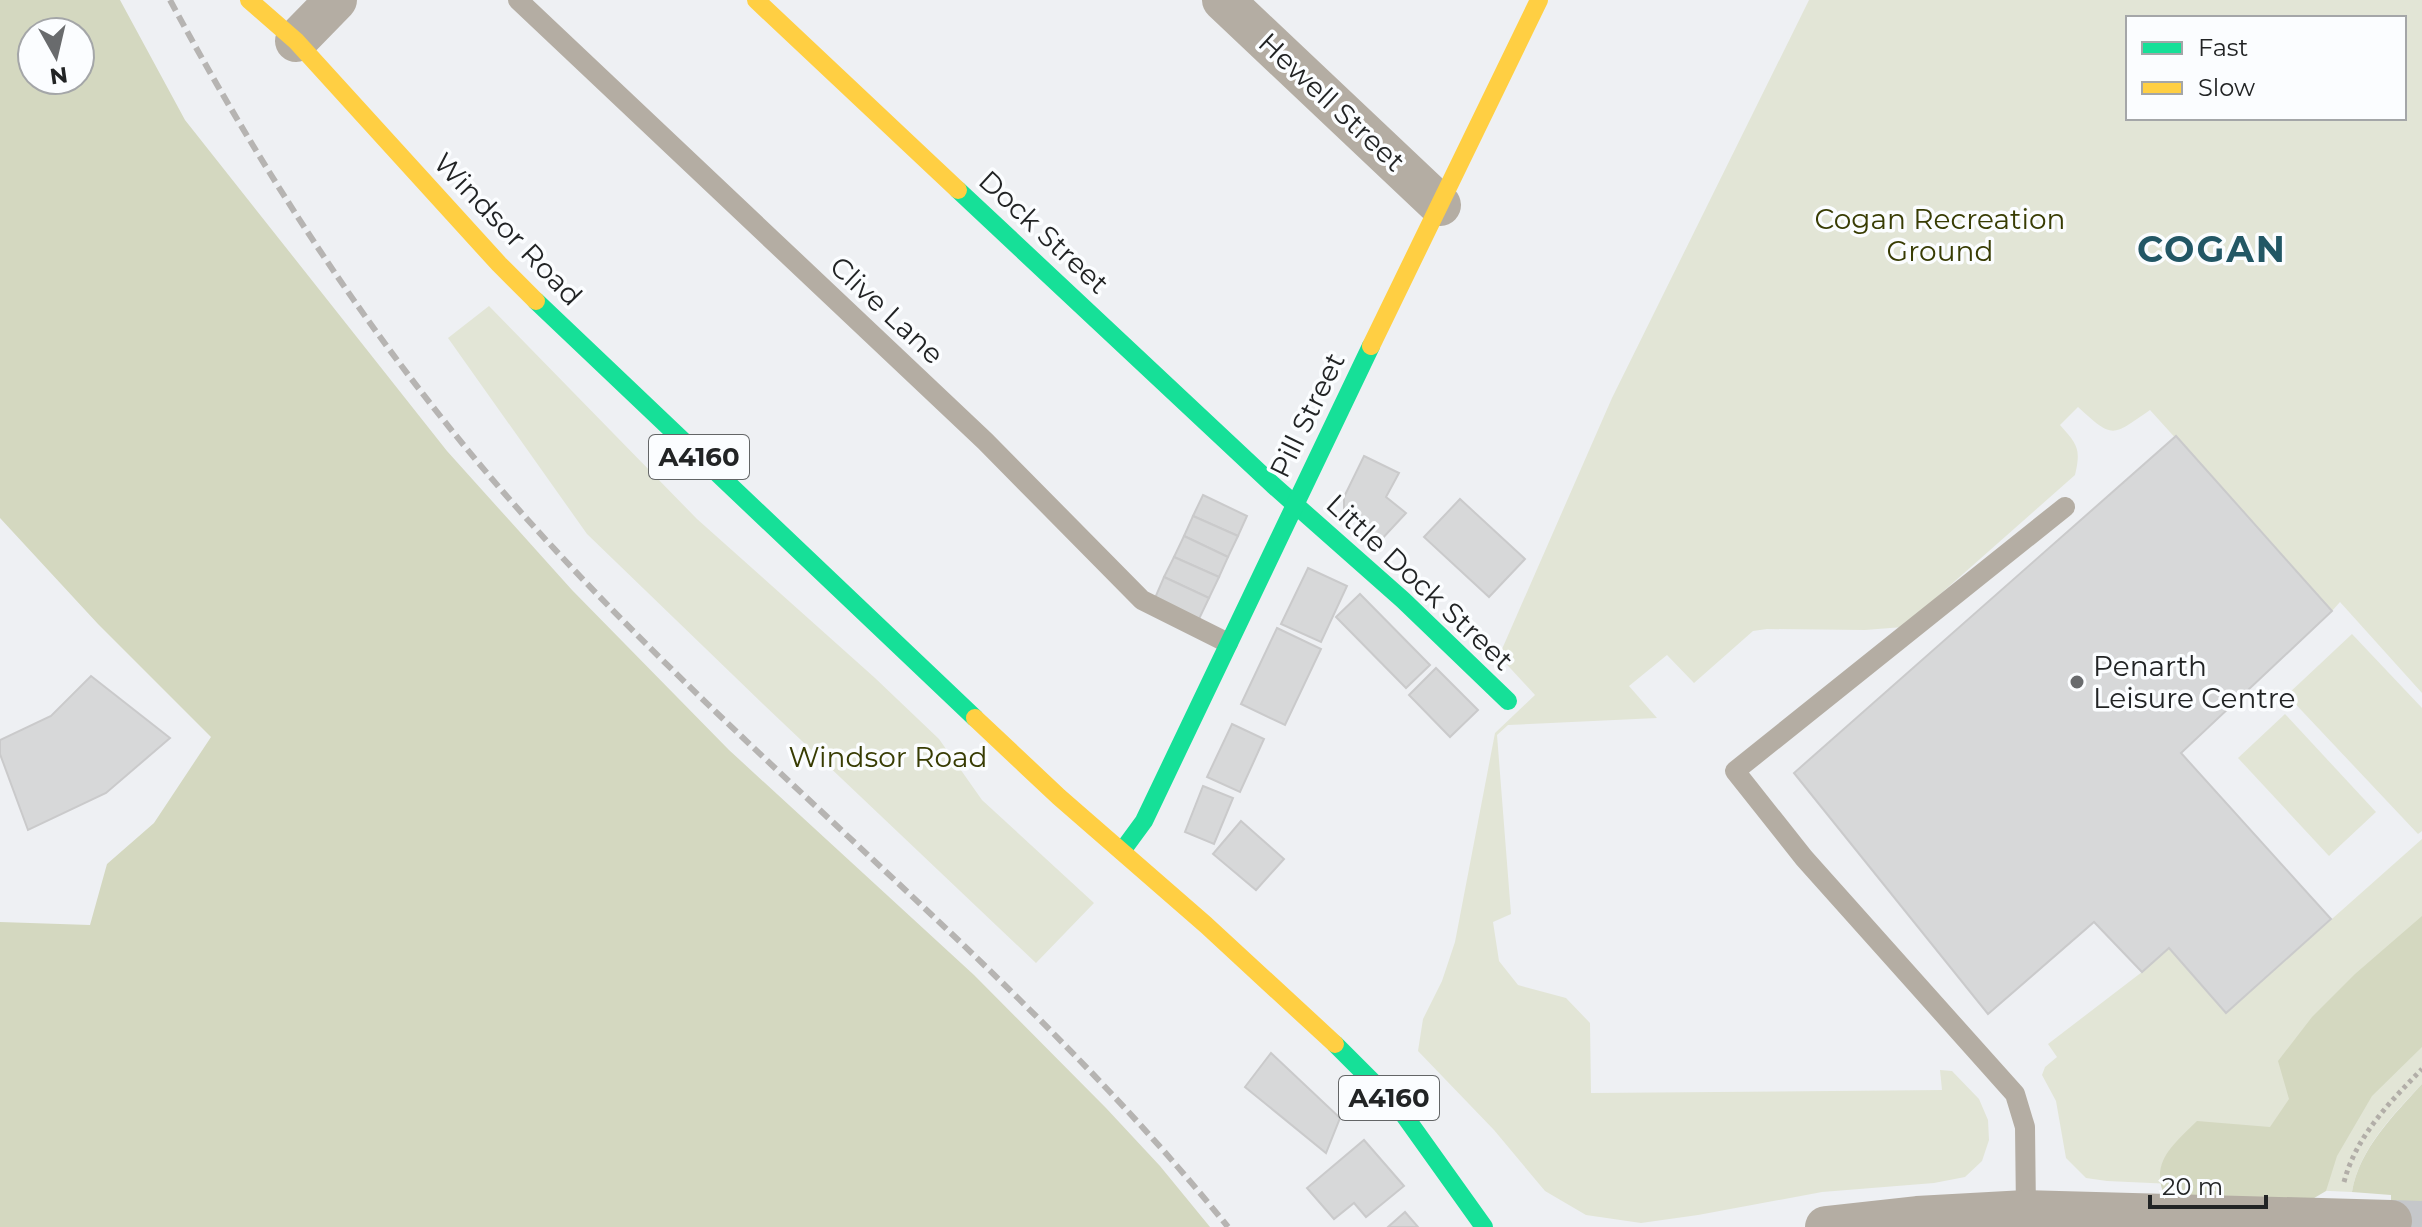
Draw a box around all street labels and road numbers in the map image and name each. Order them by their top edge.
street label: Hewell Street [1252,26,1412,178]
street label: Windsor Road [427,146,589,312]
street label: Dock Street [972,163,1116,301]
street label: Clive Lane [823,249,951,371]
street label: Pill Street [1262,347,1352,483]
road number: A4160 [649,435,749,479]
street label: Little Dock Street [1320,487,1520,677]
road number: A4160 [1339,1076,1439,1120]

